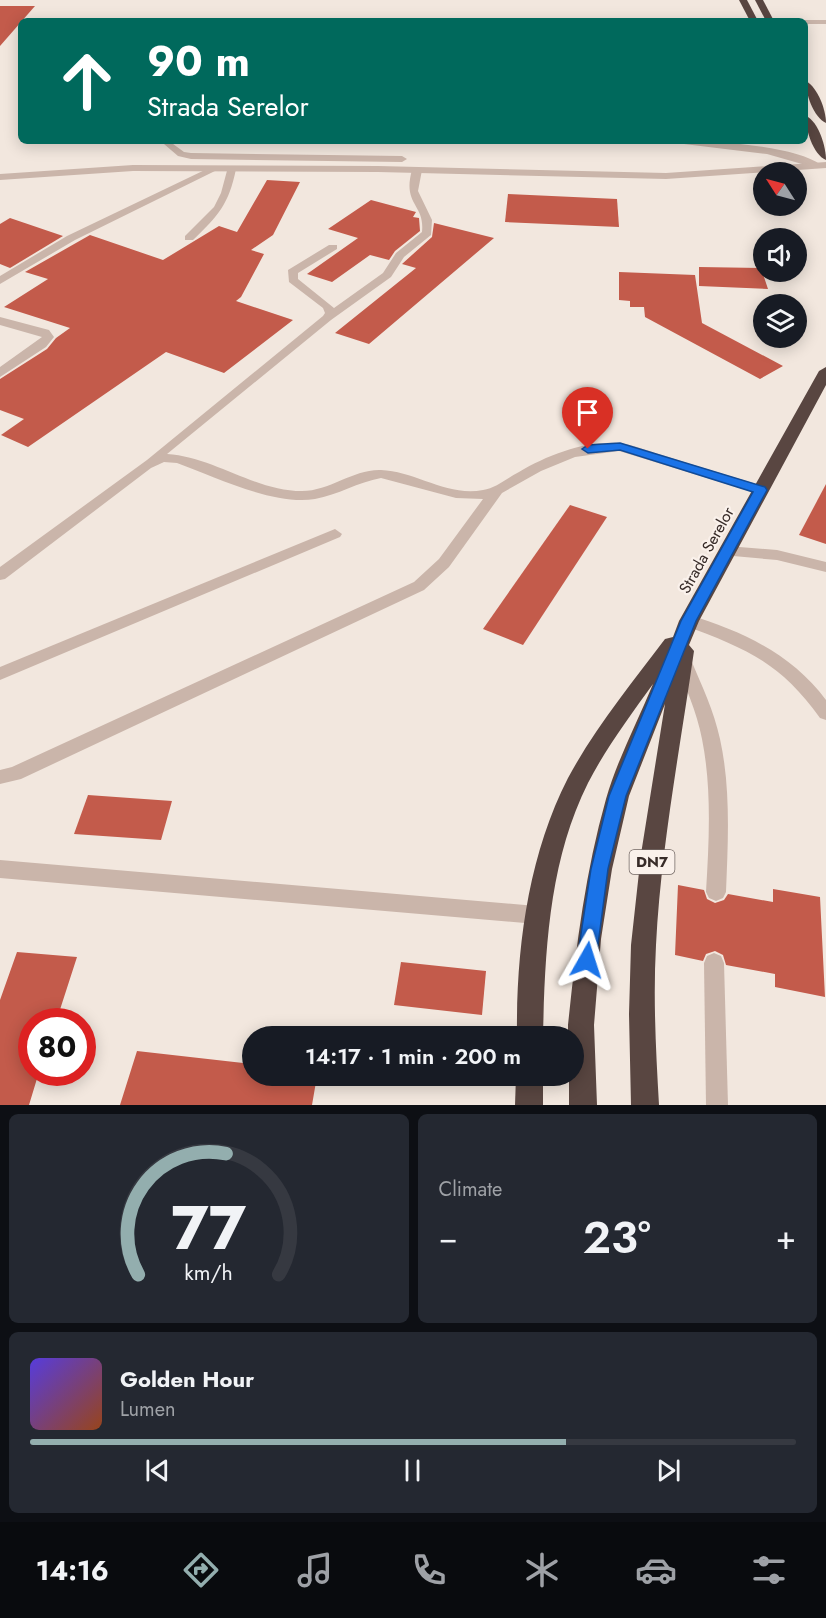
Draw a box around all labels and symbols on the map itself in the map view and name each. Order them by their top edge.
north arrow [753,162,807,216]
pin [562,387,613,449]
street label: Strada Serelor [673,502,740,598]
road number: DN7 [630,850,674,874]
position arrow [555,928,619,992]
speed limit sign: 80 [18,1008,96,1086]

